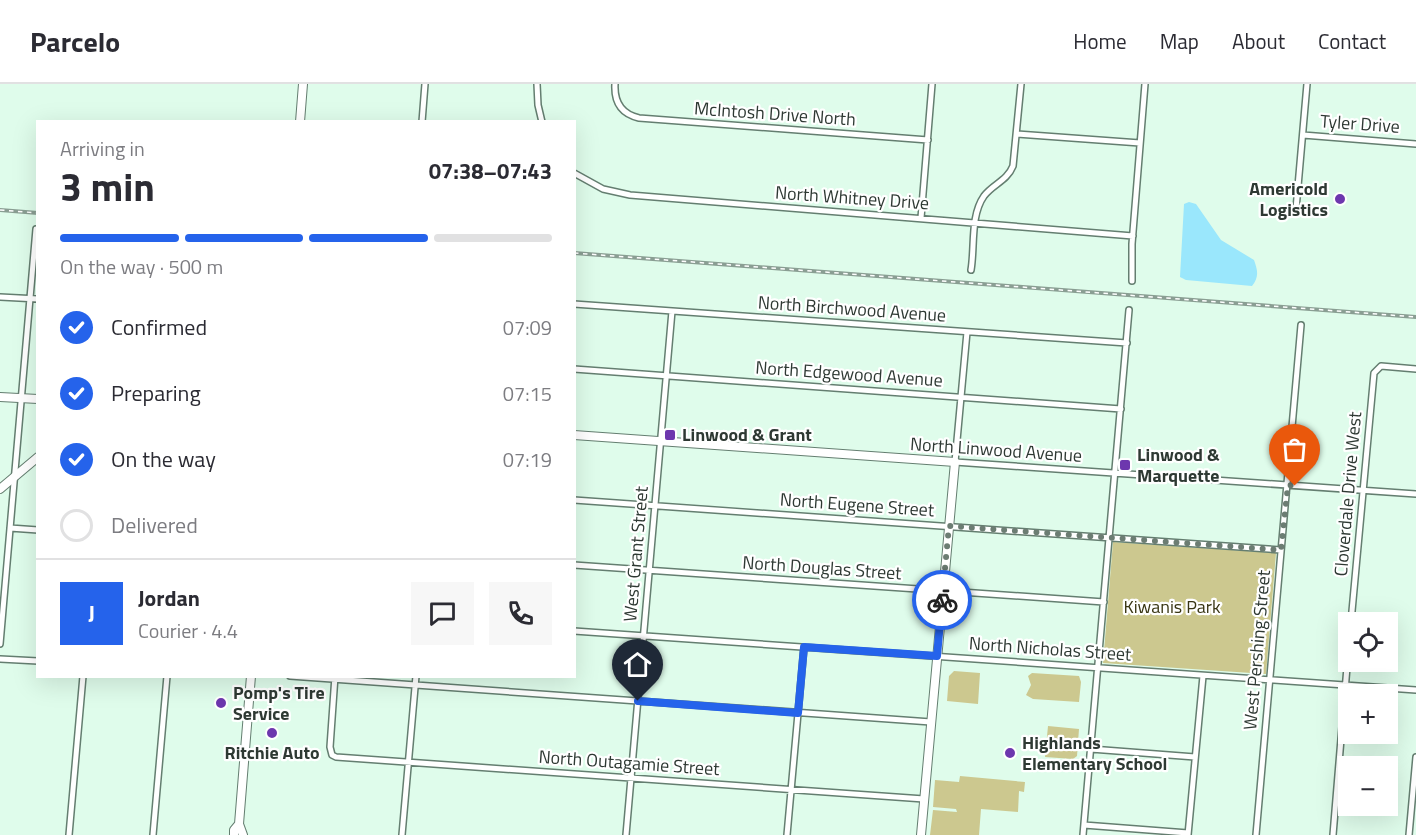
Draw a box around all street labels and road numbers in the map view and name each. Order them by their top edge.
street label: McIntosh Drive North [693,94,857,133]
street label: Tyler Drive [1319,107,1401,140]
street label: North Whitney Drive [774,179,930,216]
street label: North Birchwood Avenue [757,288,947,329]
street label: North Edgewood Avenue [754,353,944,394]
street label: Cloverdale Drive West [1327,410,1368,577]
street label: North Linwood Avenue [909,430,1083,469]
street label: West Grant Street [616,484,655,623]
street label: North Eugene Street [779,486,936,523]
street label: North Douglas Street [741,548,903,587]
street label: West Pershing Street [1236,568,1277,731]
street label: North Nicholas Street [968,629,1133,668]
street label: North Outagamie Street [538,743,721,782]

